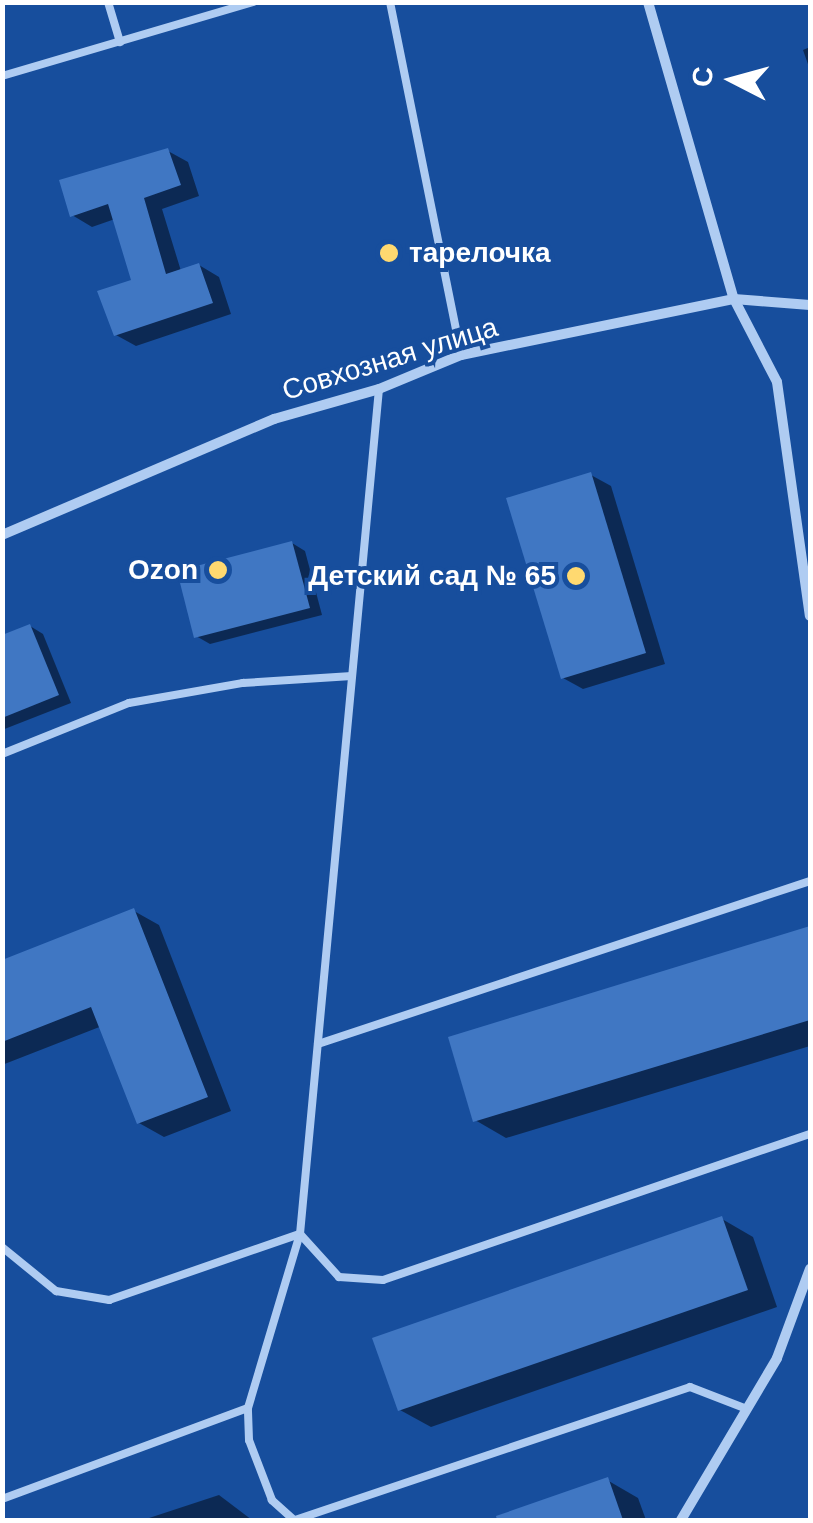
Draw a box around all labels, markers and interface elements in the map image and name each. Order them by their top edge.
north arrow [683,30,783,130]
text: С [686,65,719,89]
place label: тарелочка [409,236,551,270]
marker: тарелочка [378,242,400,264]
street label: Совхозная улица [278,310,502,408]
place label: Ozon [128,553,198,587]
marker: Ozon [207,559,229,581]
place label: Детский сад № 65 [308,559,556,593]
marker: Детский сад № 65 [565,565,587,587]

